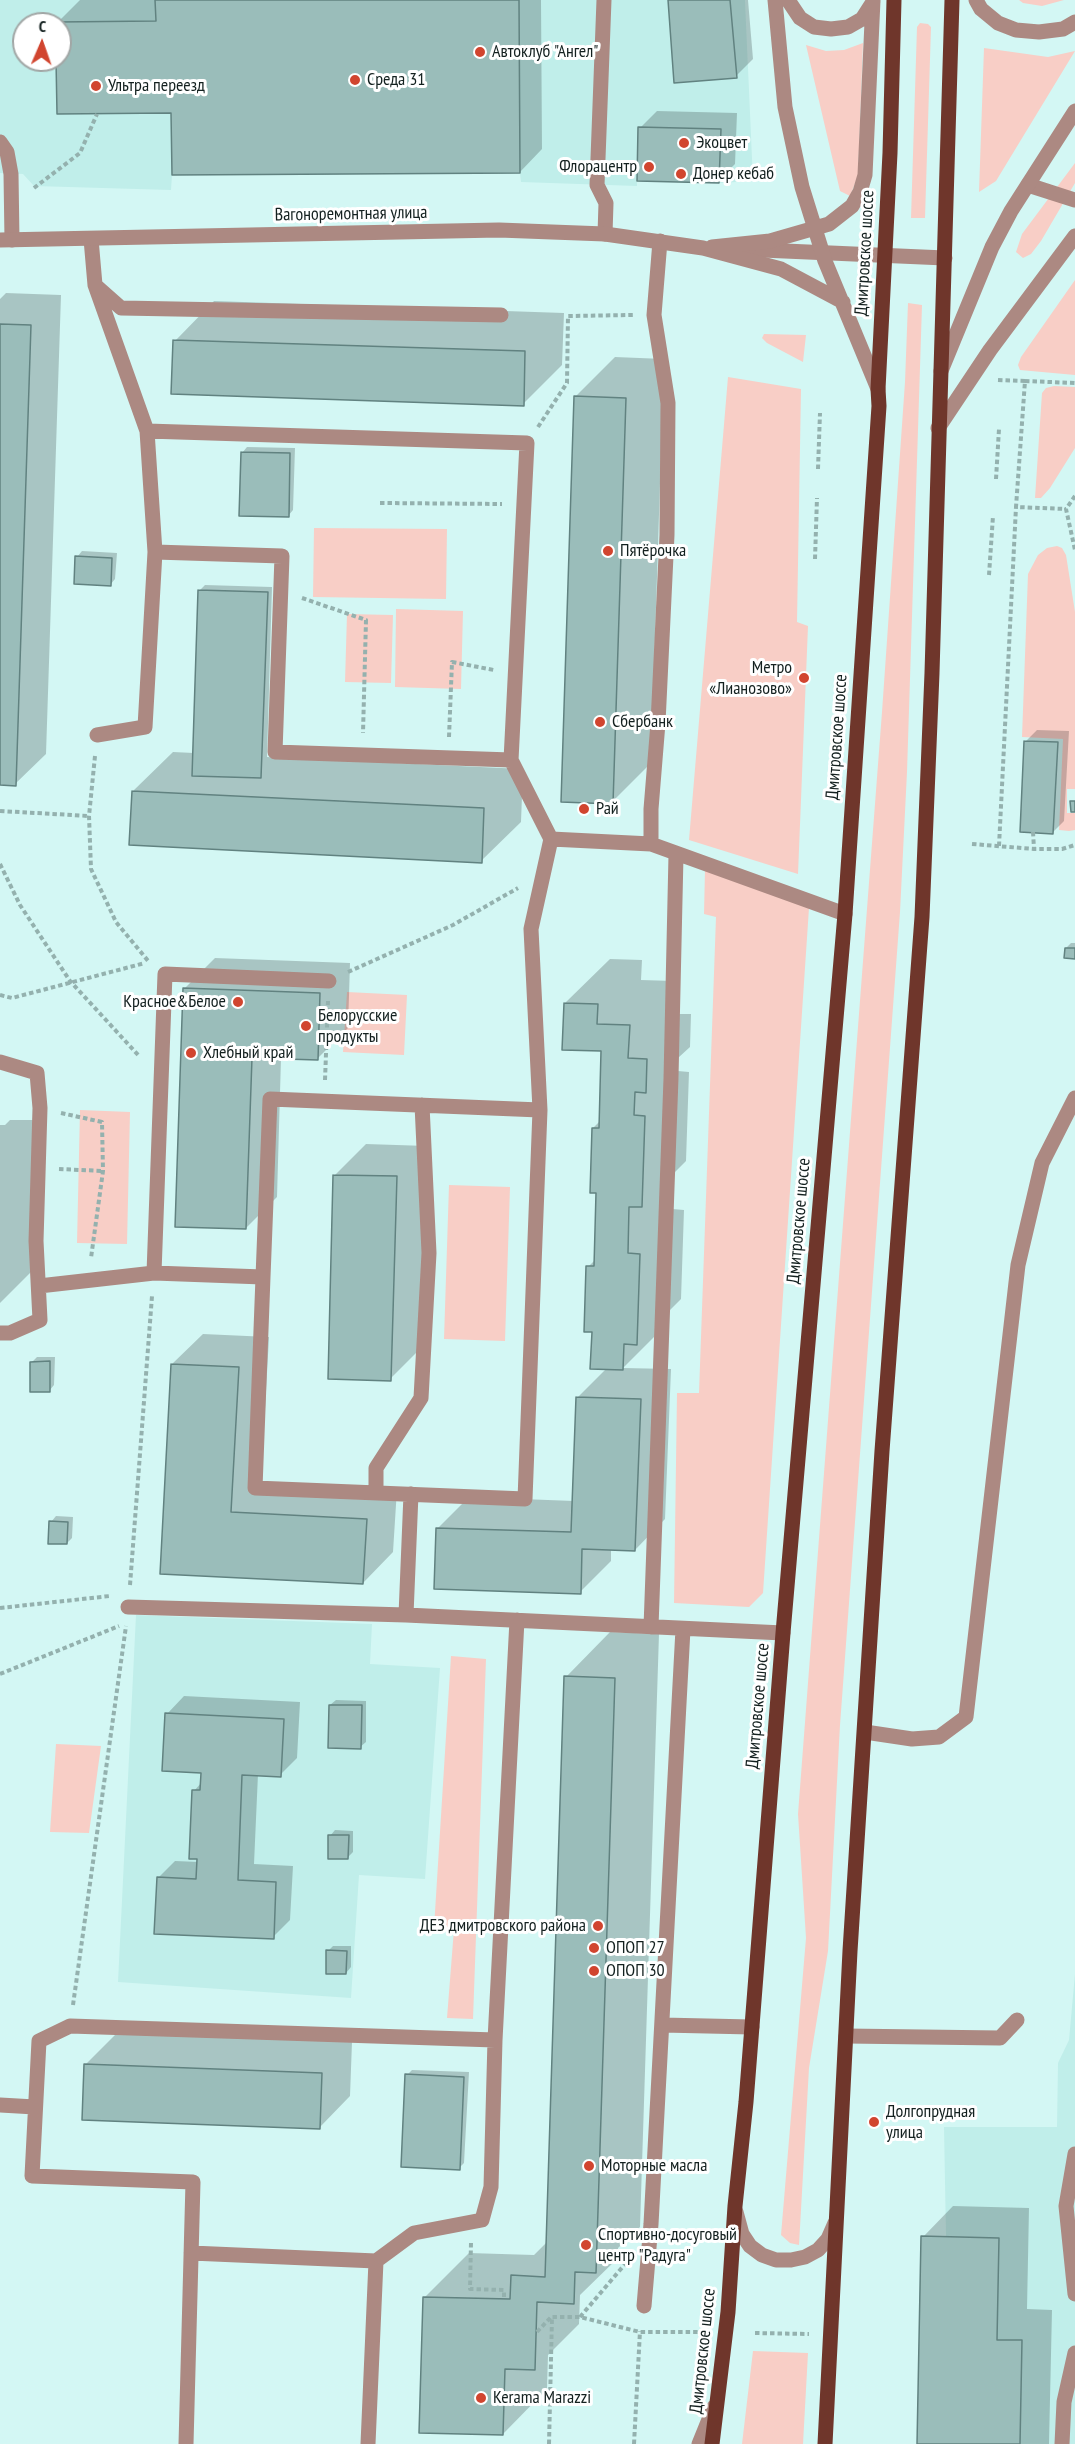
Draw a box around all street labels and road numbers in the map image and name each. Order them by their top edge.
street label: Дмитровское шоссе [851,190,879,316]
street label: Вагоноремонтная улица [274,202,428,226]
street label: Дмитровское шоссе [822,673,852,801]
street label: Дмитровское шоссе [783,1157,815,1285]
street label: Дмитровское шоссе [742,1642,774,1770]
street label: Дмитровское шоссе [686,2287,720,2415]

